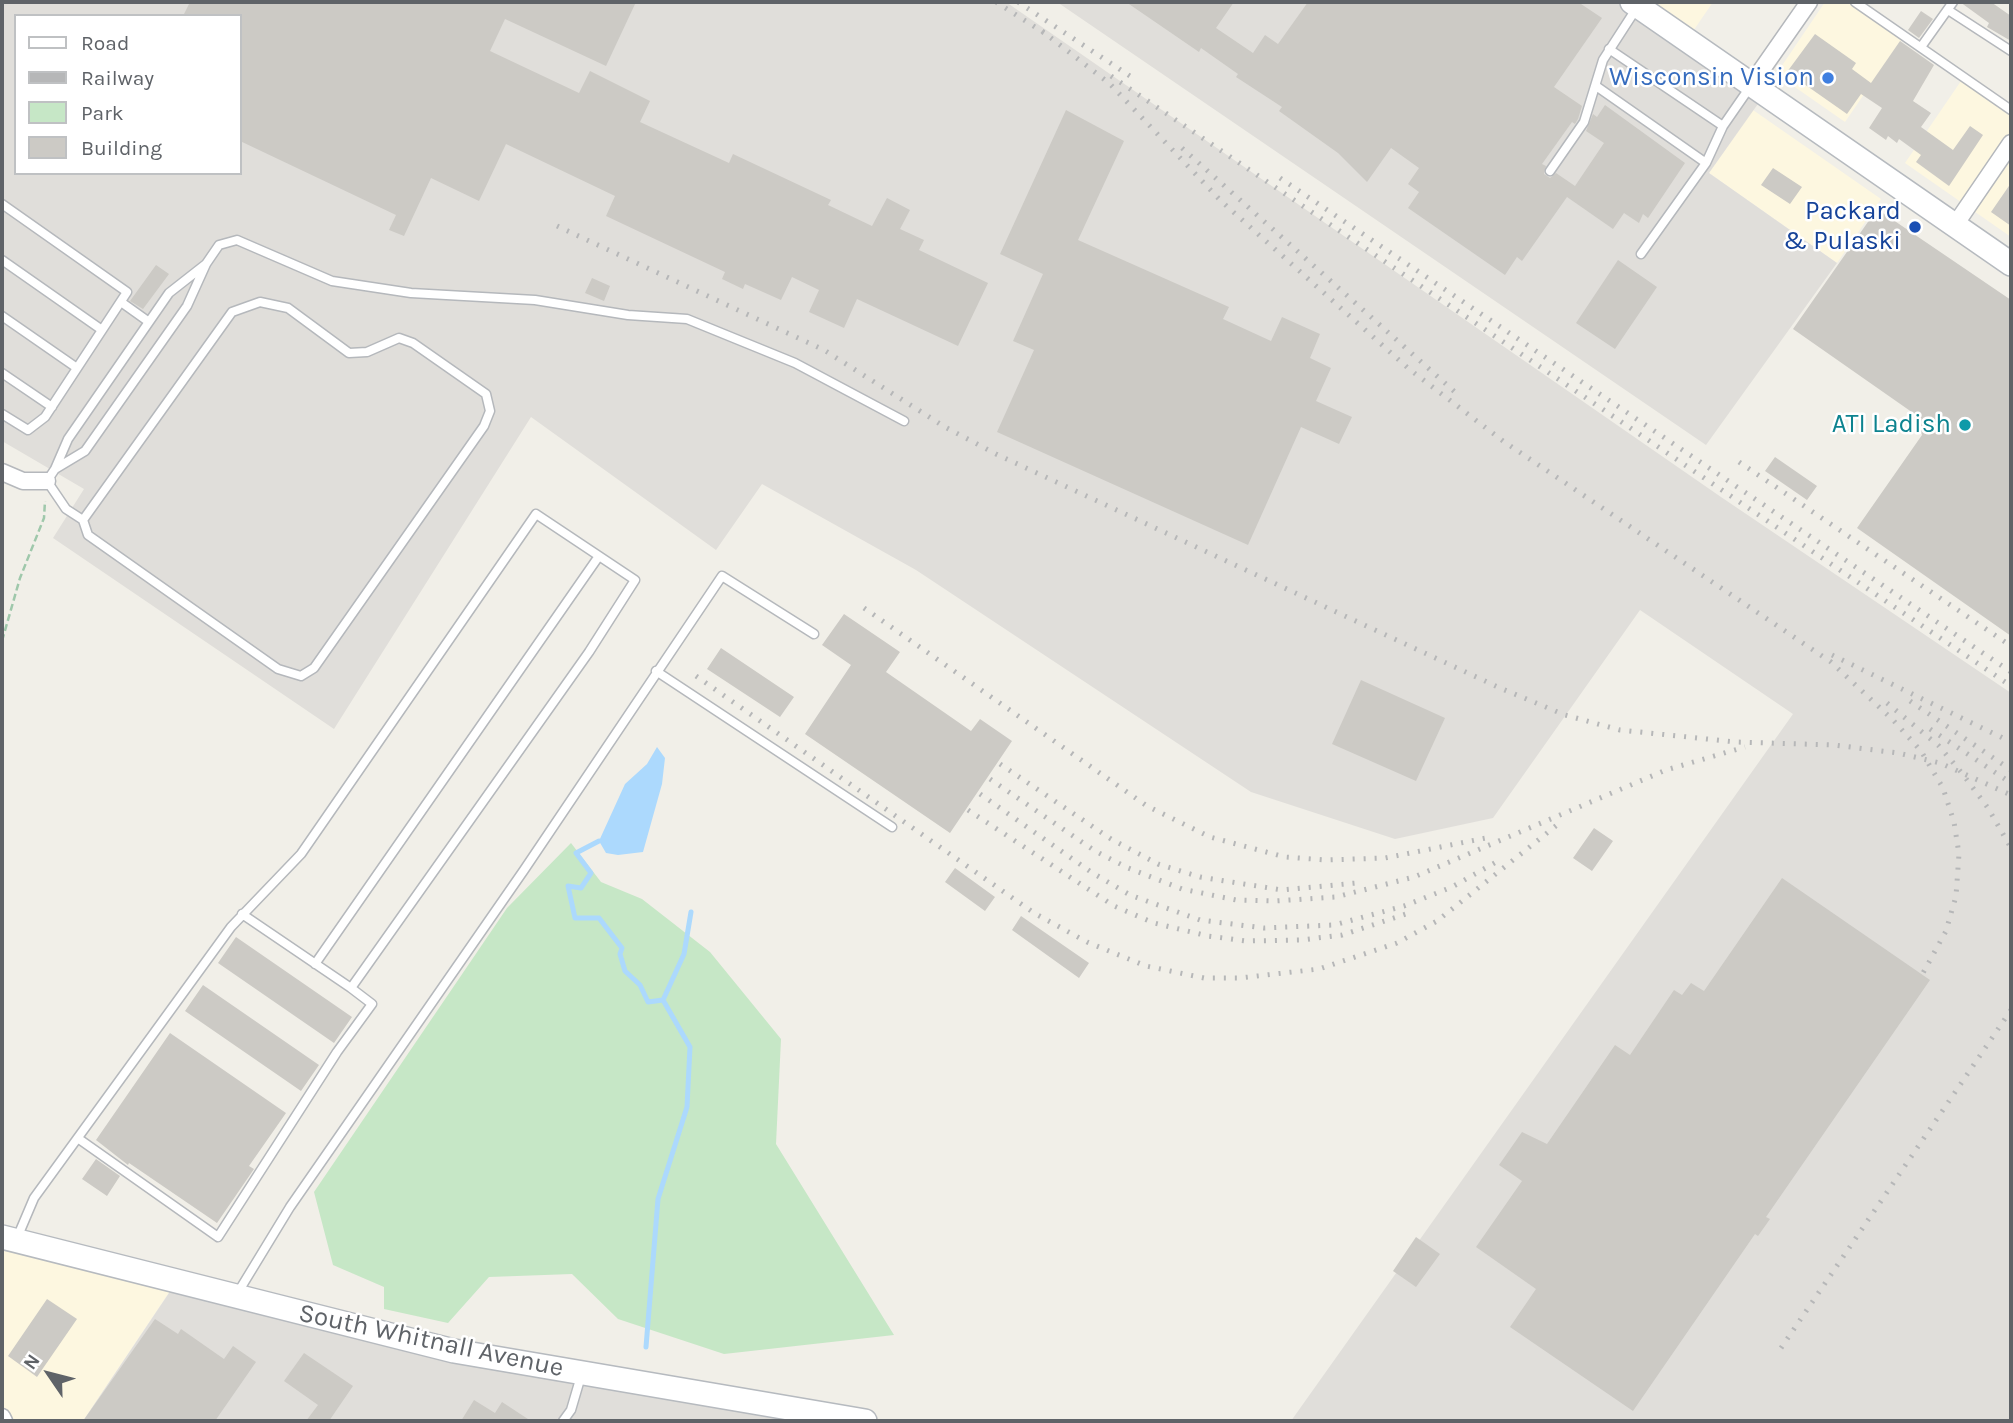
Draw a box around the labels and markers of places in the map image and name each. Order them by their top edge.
place label: Wisconsin Vision [1609,62,1814,94]
marker: Wisconsin Vision [1820,70,1836,86]
place label: Packard & Pulaski [1783,196,1901,258]
marker: Packard & Pulaski [1907,219,1923,235]
place label: ATI Ladish [1832,409,1951,441]
marker: ATI Ladish [1957,417,1973,433]

